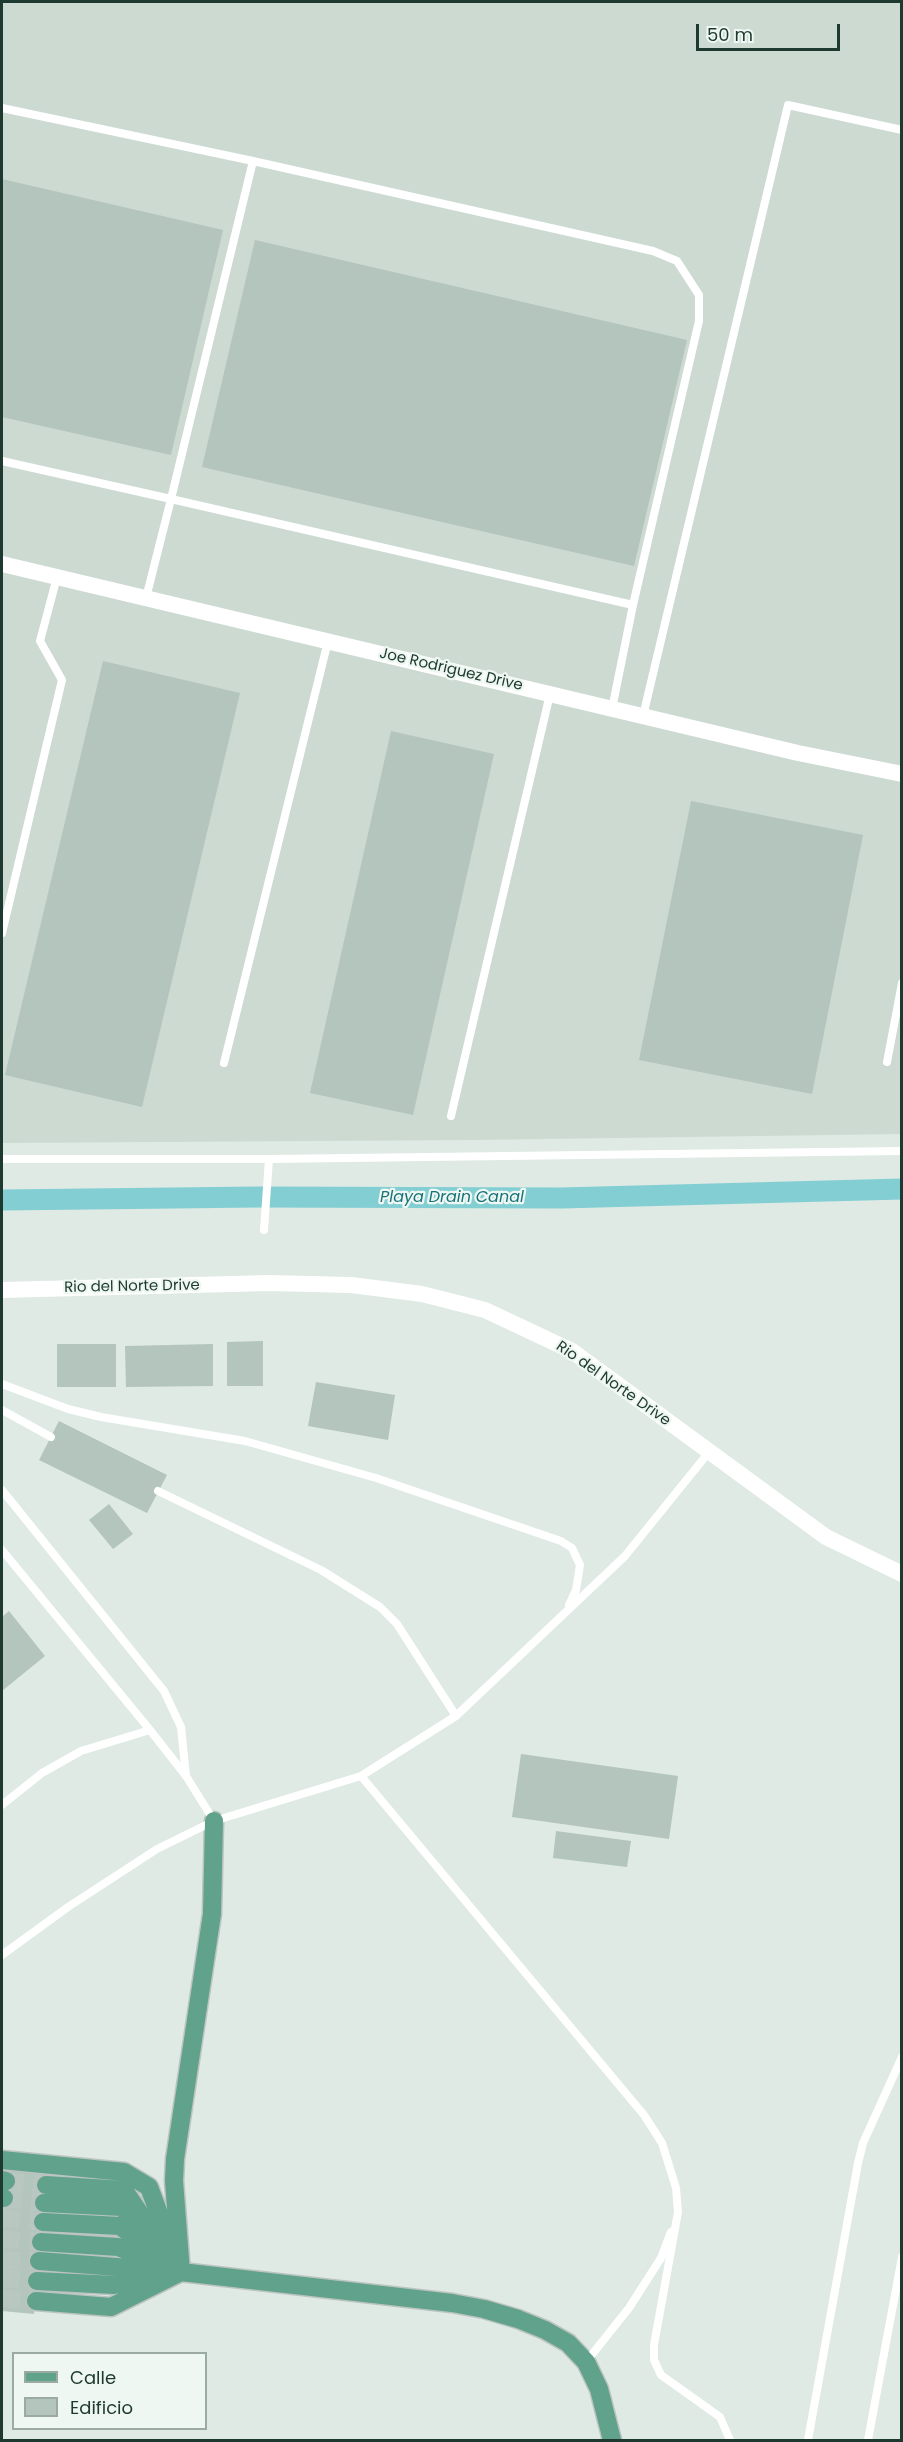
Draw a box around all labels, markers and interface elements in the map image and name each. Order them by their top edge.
scale bar [699,12,843,50]
text: 50 m [707,22,753,47]
street label: Joe Rodriguez Drive [378,645,524,695]
water label: Playa Drain Canal [380,1188,524,1208]
street label: Rio del Norte Drive [64,1277,200,1297]
street label: Rio del Norte Drive [552,1338,674,1430]
legend [12,2352,207,2430]
text: Calle [70,2365,116,2390]
text: Edificio [70,2395,133,2420]

